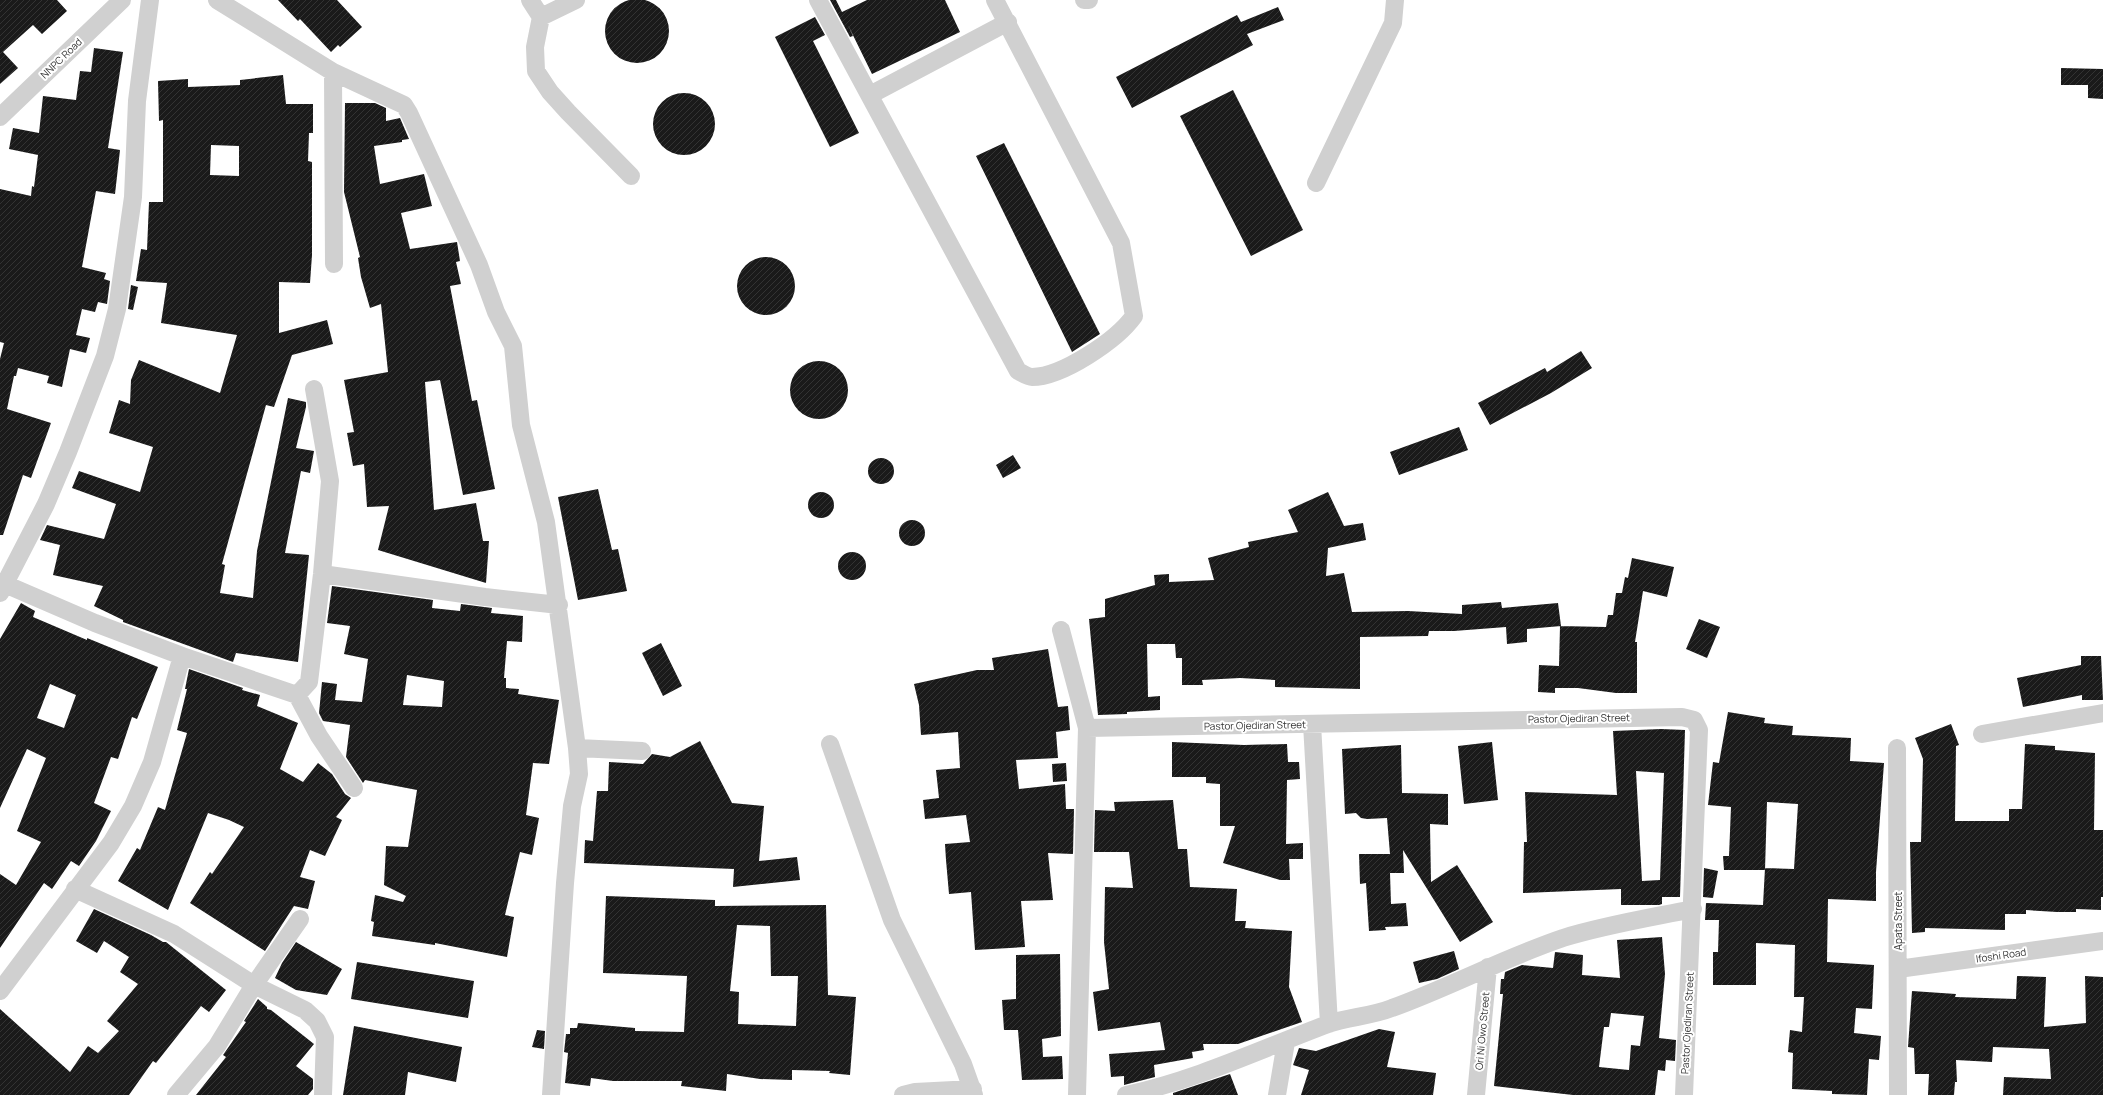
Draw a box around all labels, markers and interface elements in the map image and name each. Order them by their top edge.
street label: NNPC Road [37,35,85,81]
street label: Pastor Ojediran Street [1528,710,1630,726]
street label: Pastor Ojediran Street [1204,717,1306,733]
street label: Apata Street [1891,892,1905,950]
street label: Ifoshi Road [1975,945,2027,965]
street label: Pastor Ojediran Street [1677,972,1697,1074]
street label: Ori Ni Owo Street [1472,991,1492,1071]

